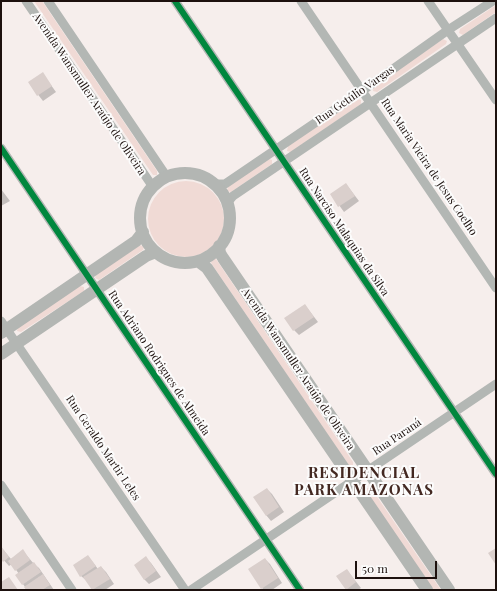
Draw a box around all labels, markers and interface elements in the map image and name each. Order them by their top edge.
street label: Avenida Wansmuller Araújo de Oliveira [30,10,148,178]
street label: Rua Getúlio Vargas [313,63,397,127]
street label: Rua Maria Vieira de Jesus Coelho [378,96,480,238]
street label: Rua Narciso Malaquias da Silva [296,165,392,299]
street label: Avenida Wansmuller Araújo de Oliveira [239,285,357,453]
street label: Rua Adriano Rodrigues de Almeida [105,288,213,438]
street label: Rua Geraldo Martir Leles [63,393,143,503]
street label: Rua Paraná [370,416,424,458]
district label: RESIDENCIAL PARK AMAZONAS [294,464,434,499]
scale bar [357,553,439,579]
text: 50 m [362,560,388,576]

